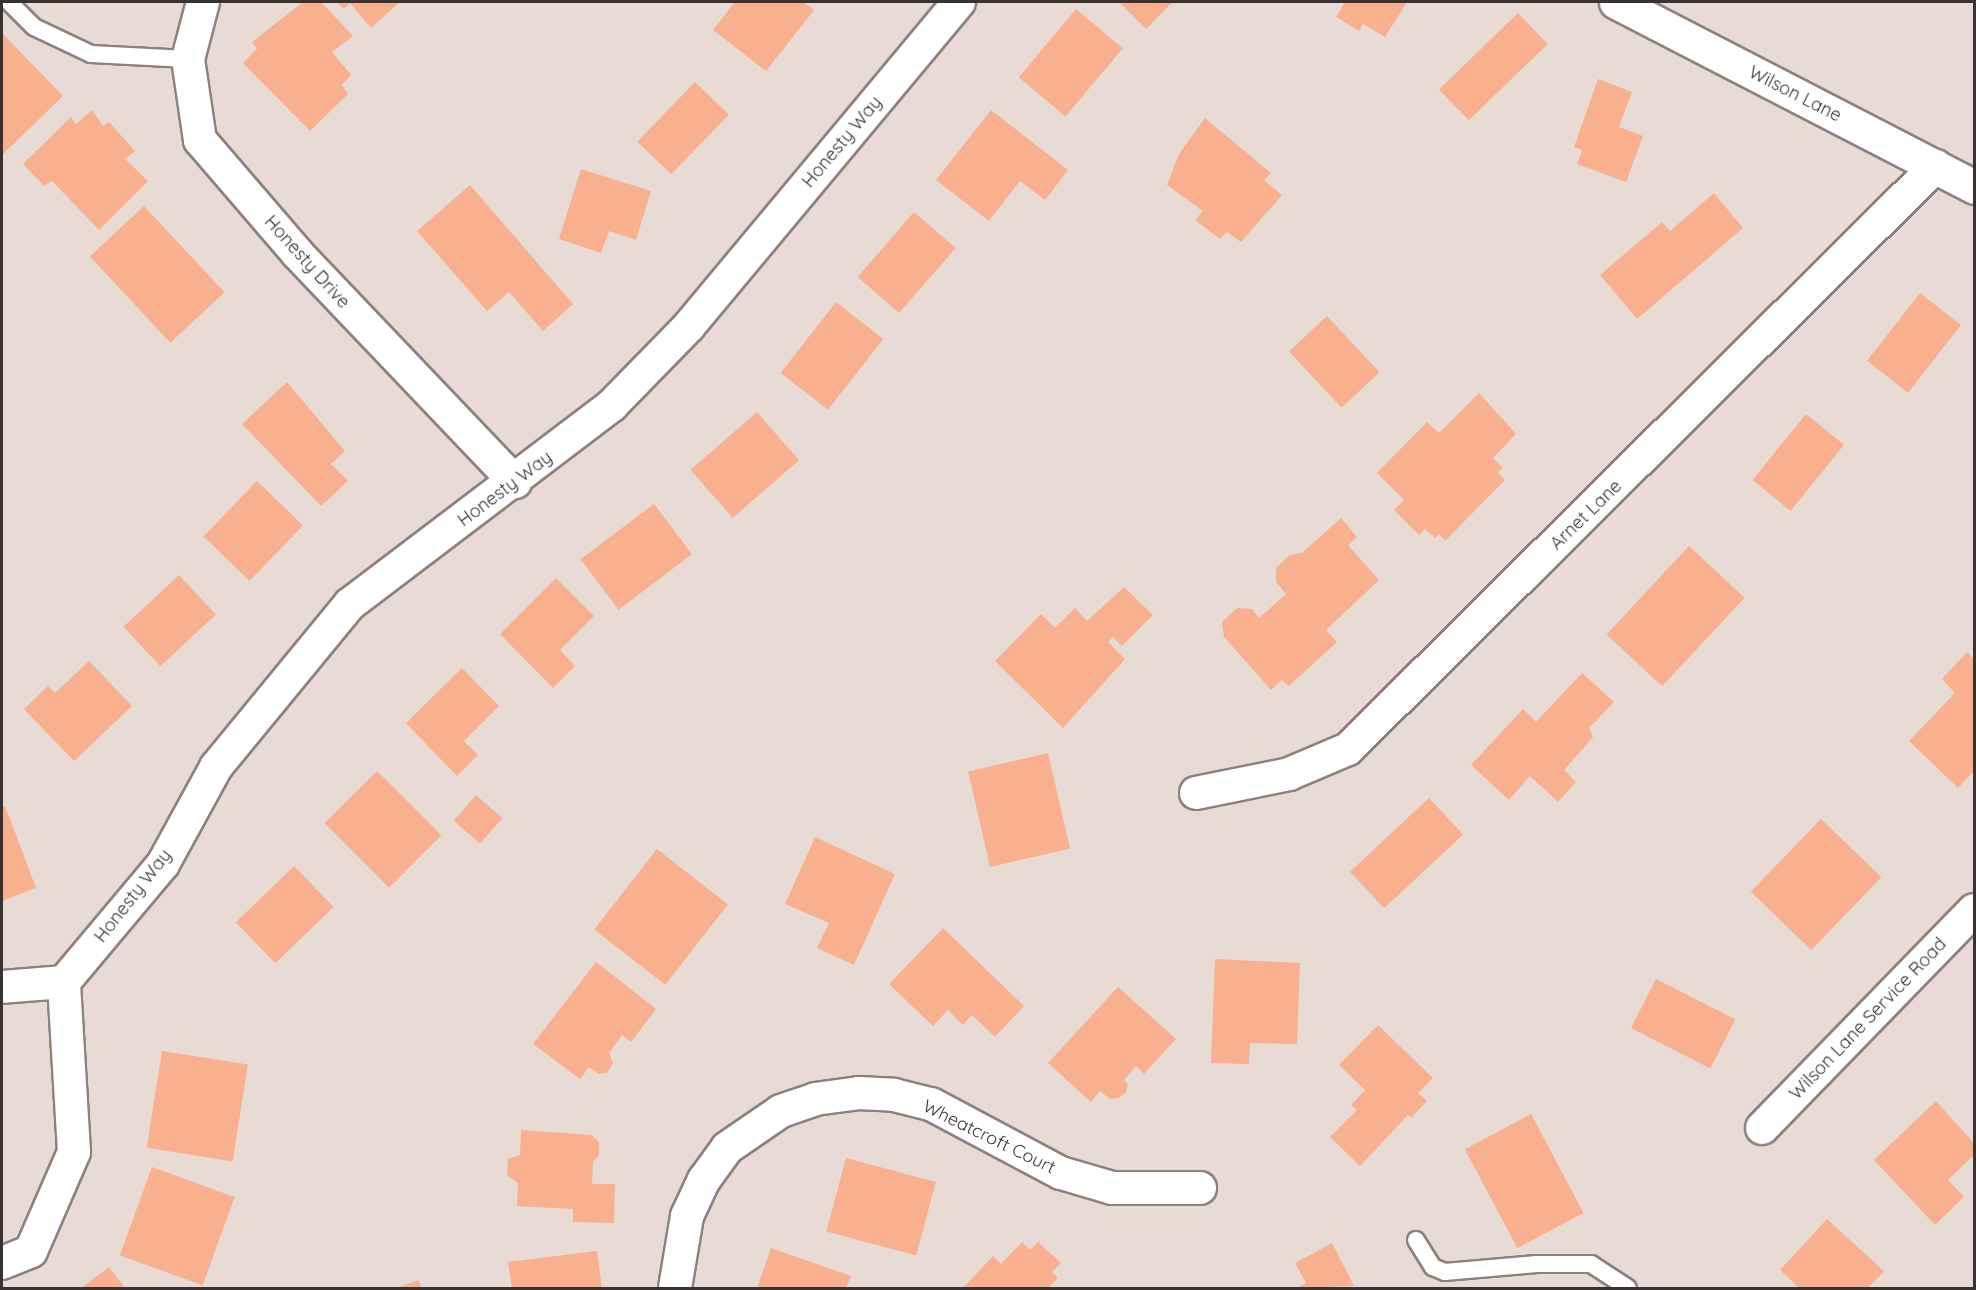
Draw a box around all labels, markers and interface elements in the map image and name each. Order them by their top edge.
street label: Wilson Lane [1745,61,1845,127]
street label: Honesty Way [798,92,886,192]
street label: Honesty Drive [260,211,354,313]
street label: Honesty Way [454,447,556,531]
street label: Arnet Lane [1546,476,1626,554]
street label: Honesty Way [90,845,176,947]
street label: Wilson Lane Service Road [1785,934,1951,1104]
street label: Wheatcroft Court [919,1096,1059,1178]

